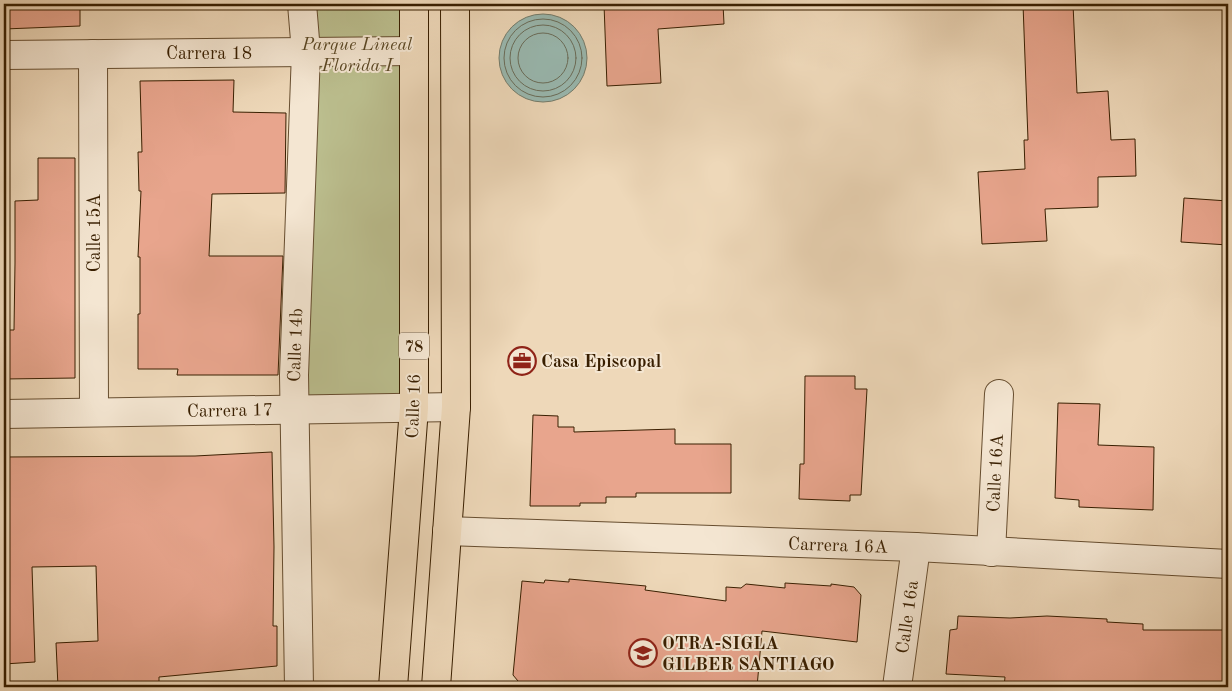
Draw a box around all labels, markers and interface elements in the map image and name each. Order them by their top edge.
park label: Parque Lineal Florida I [301,36,413,75]
street label: Carrera 18 [166,45,252,63]
street label: Calle 15A [86,193,104,272]
street label: Calle 14b [286,308,306,382]
road number: 78 [399,332,429,360]
office icon: Casa Episcopal [507,346,537,376]
place label: Casa Episcopal [541,353,662,371]
street label: Calle 16 [404,373,424,439]
street label: Carrera 17 [187,401,273,421]
street label: Calle 16A [985,433,1007,513]
street label: Carrera 16A [788,535,888,557]
street label: Calle 16a [894,579,922,655]
place label: OTRA-SIGLA GILBER SANTIAGO [662,635,835,674]
school or university icon: OTRA-SIGLA GILBER SANTIAGO [628,638,658,668]

